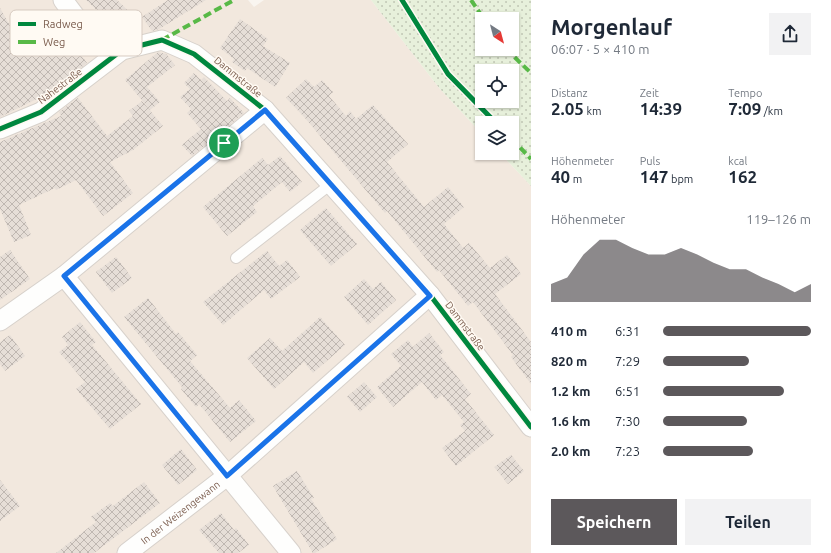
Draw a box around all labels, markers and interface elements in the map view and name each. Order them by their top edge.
legend [10,10,142,56]
north arrow [475,12,519,56]
map controls [475,12,519,160]
button: share [769,13,811,55]
text: Morgenlauf [551,14,672,39]
text: Radweg [43,18,83,30]
text: Weg [43,36,65,48]
text: 06:07 · 5 × 410 m [551,42,650,56]
street label: Dammstraße [212,54,264,100]
button: locate [475,64,519,108]
street label: Nahestraße [36,66,84,106]
text: Distanz [551,87,588,99]
text: Zeit [640,87,659,99]
text: Tempo [728,87,762,99]
text: 2.05 [551,99,584,118]
text: 14:39 [640,99,682,118]
text: 7:09 [728,99,761,118]
text: km [584,105,602,117]
text: /km [761,105,783,117]
button: layers [475,116,519,160]
pin [207,126,241,160]
icon: arrive [213,132,235,154]
text: Höhenmeter [551,155,614,167]
text: Puls [640,155,660,167]
text: kcal [728,155,747,167]
text: 40 [551,167,570,186]
text: 147 [640,167,668,186]
text: 162 [728,167,757,186]
text: m [570,173,582,185]
text: bpm [668,173,693,185]
text: Höhenmeter [551,212,625,226]
text: 119–126 m [746,212,811,226]
street label: Dammstraße [443,299,487,353]
text: 410 m [551,324,587,338]
text: 6:31 [615,324,640,338]
text: 820 m [551,354,587,368]
text: 7:29 [615,354,640,368]
text: 1.2 km [551,384,590,398]
text: 6:51 [615,384,640,398]
text: 1.6 km [551,414,590,428]
text: 7:30 [615,414,640,428]
text: 2.0 km [551,444,590,458]
text: 7:23 [615,444,640,458]
street label: In der Weizengewann [138,478,222,546]
button: Speichern [551,499,677,545]
button: Teilen [685,499,811,545]

